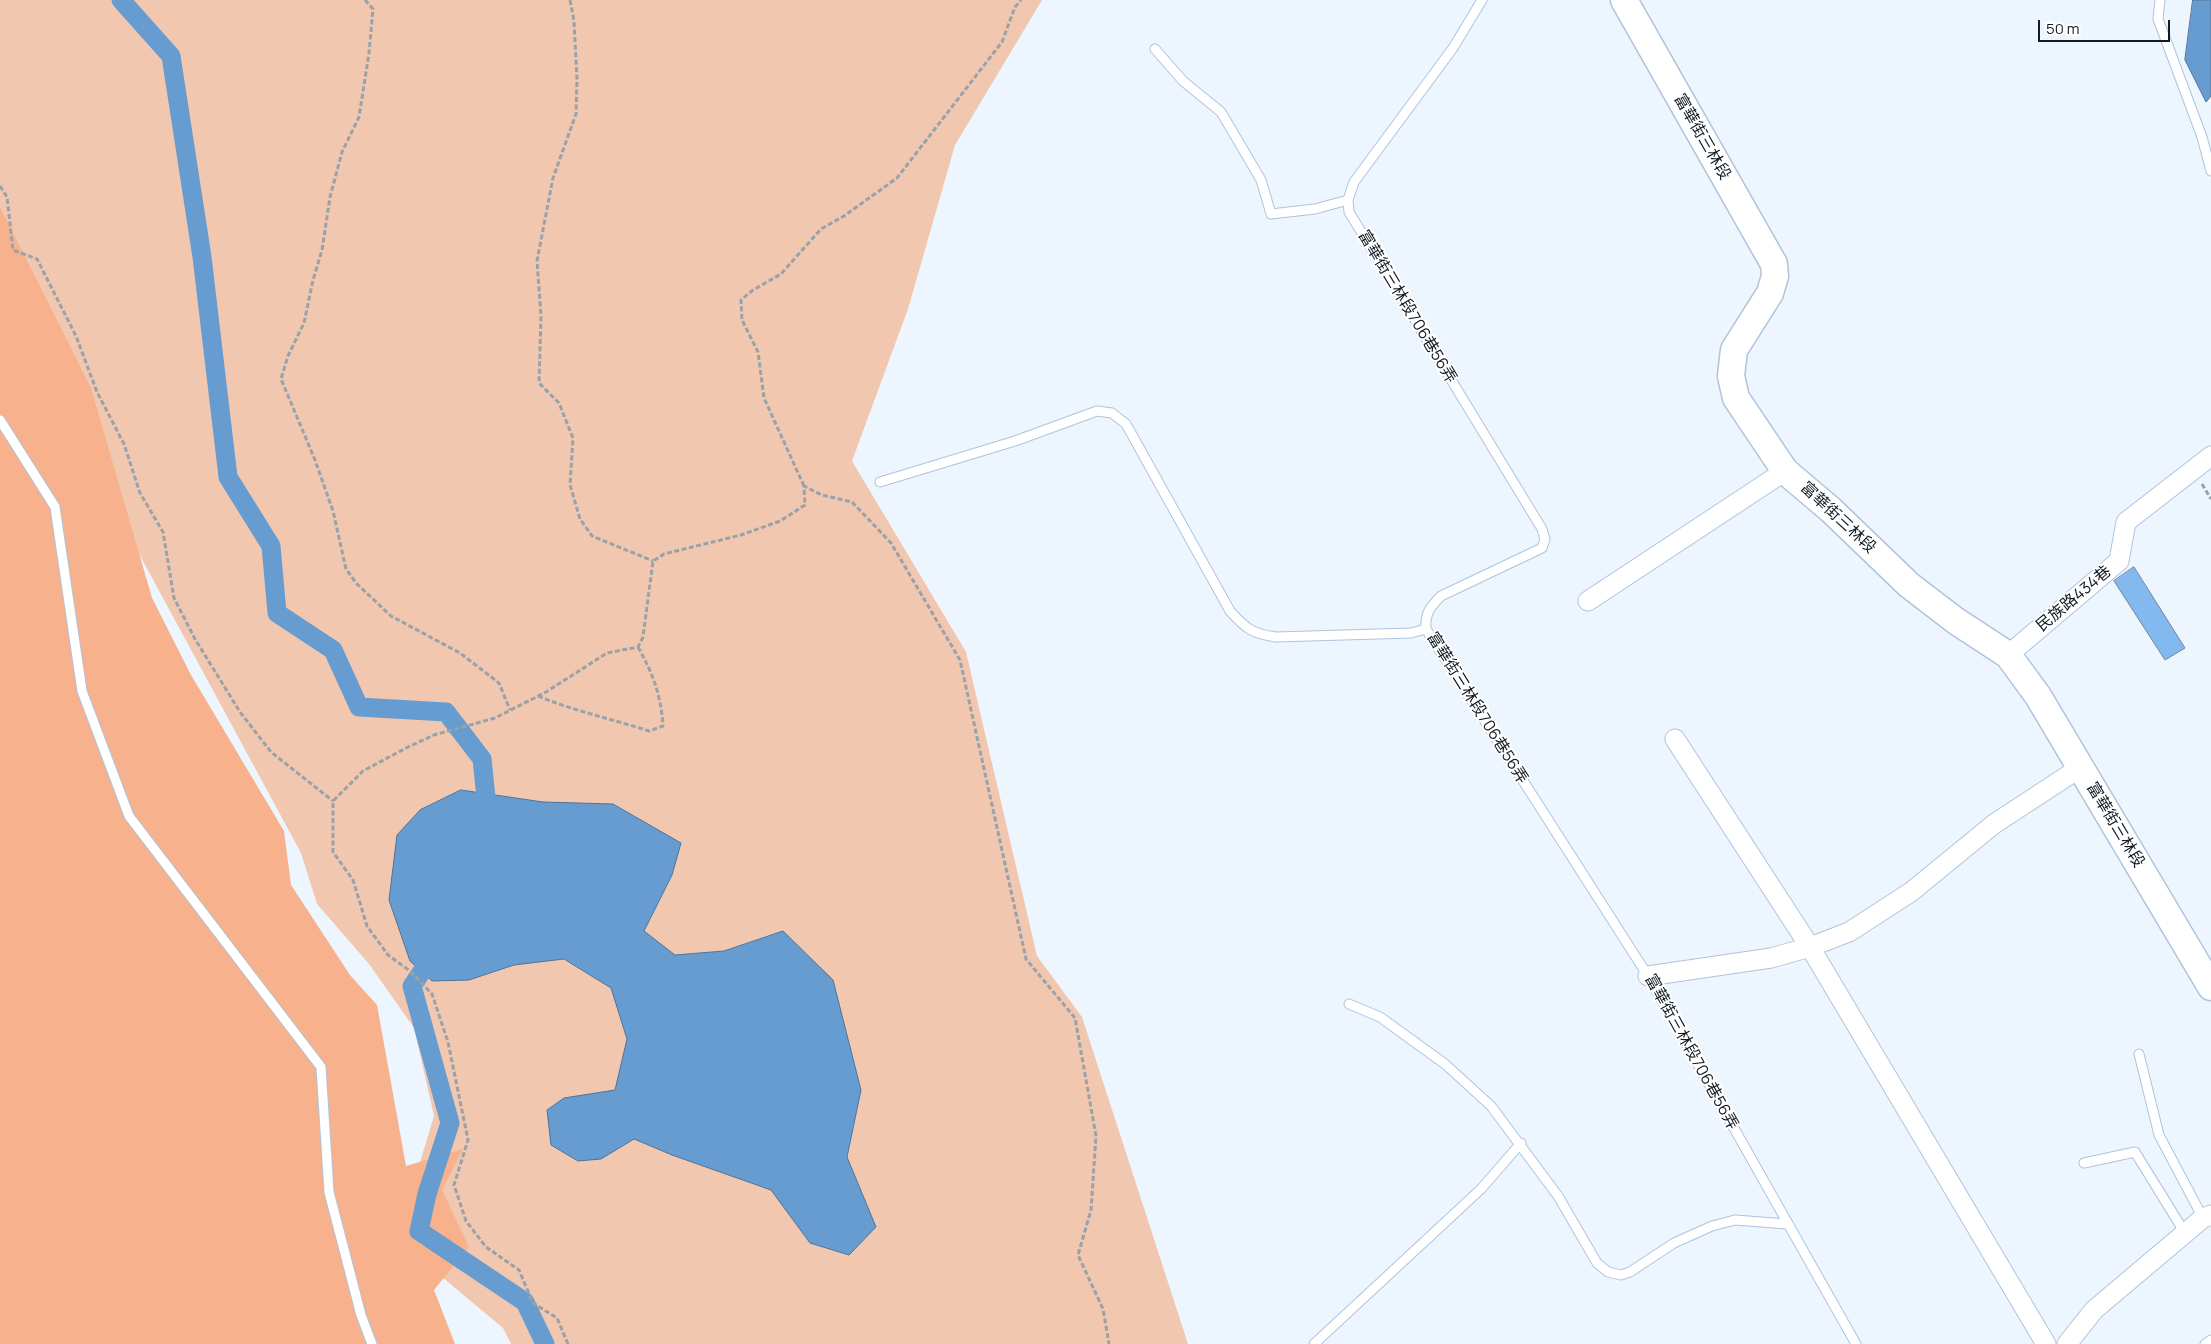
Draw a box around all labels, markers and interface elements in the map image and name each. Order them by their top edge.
scale bar [2041,10,2174,42]
text: 50 m [2046,18,2080,39]
street label: 富華街三林段 [1670,91,1734,183]
street label: 富華街三林段706巷56弄 [1354,227,1460,387]
street label: 富華街三林段 [1796,478,1880,558]
street label: 民族路434巷 [2033,562,2115,636]
street label: 富華街三林段706巷56弄 [1423,629,1531,787]
street label: 富華街三林段 [2082,779,2148,871]
street label: 富華街三林段706巷56弄 [1640,971,1742,1133]

